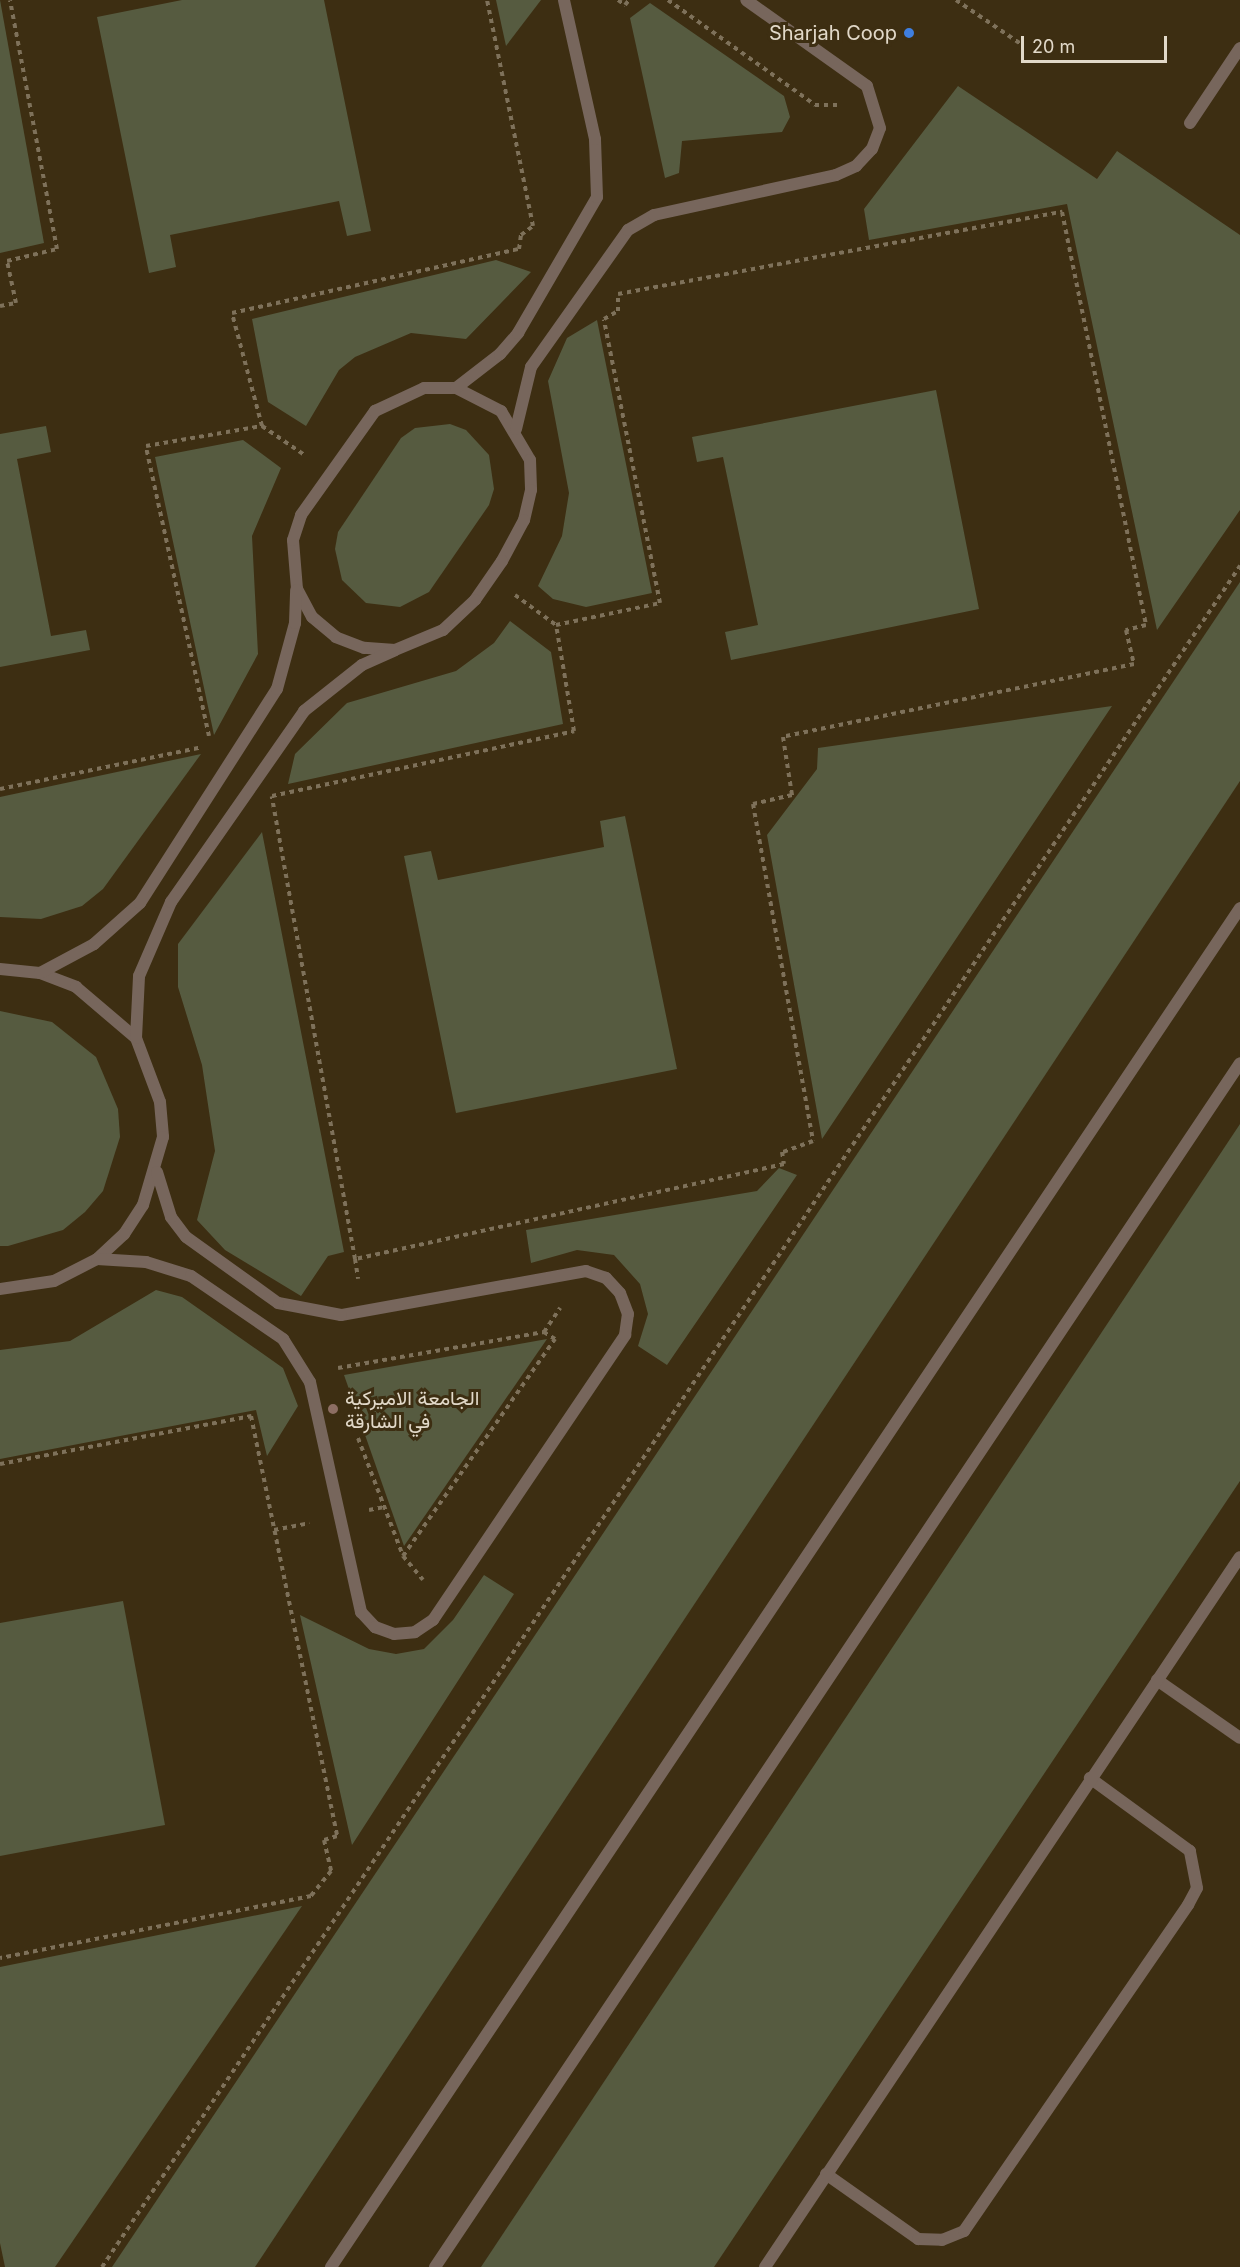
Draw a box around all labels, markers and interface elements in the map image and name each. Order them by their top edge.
place label: Sharjah Coop [769,21,897,45]
scale bar [1024,24,1170,62]
marker: Sharjah Coop [902,26,916,40]
text: 20 m [1032,36,1075,57]
place label: الجامعة الاميركية في الشارقة [345,1386,479,1433]
marker: الجامعة الاميركية في الشارقة [326,1402,340,1416]

